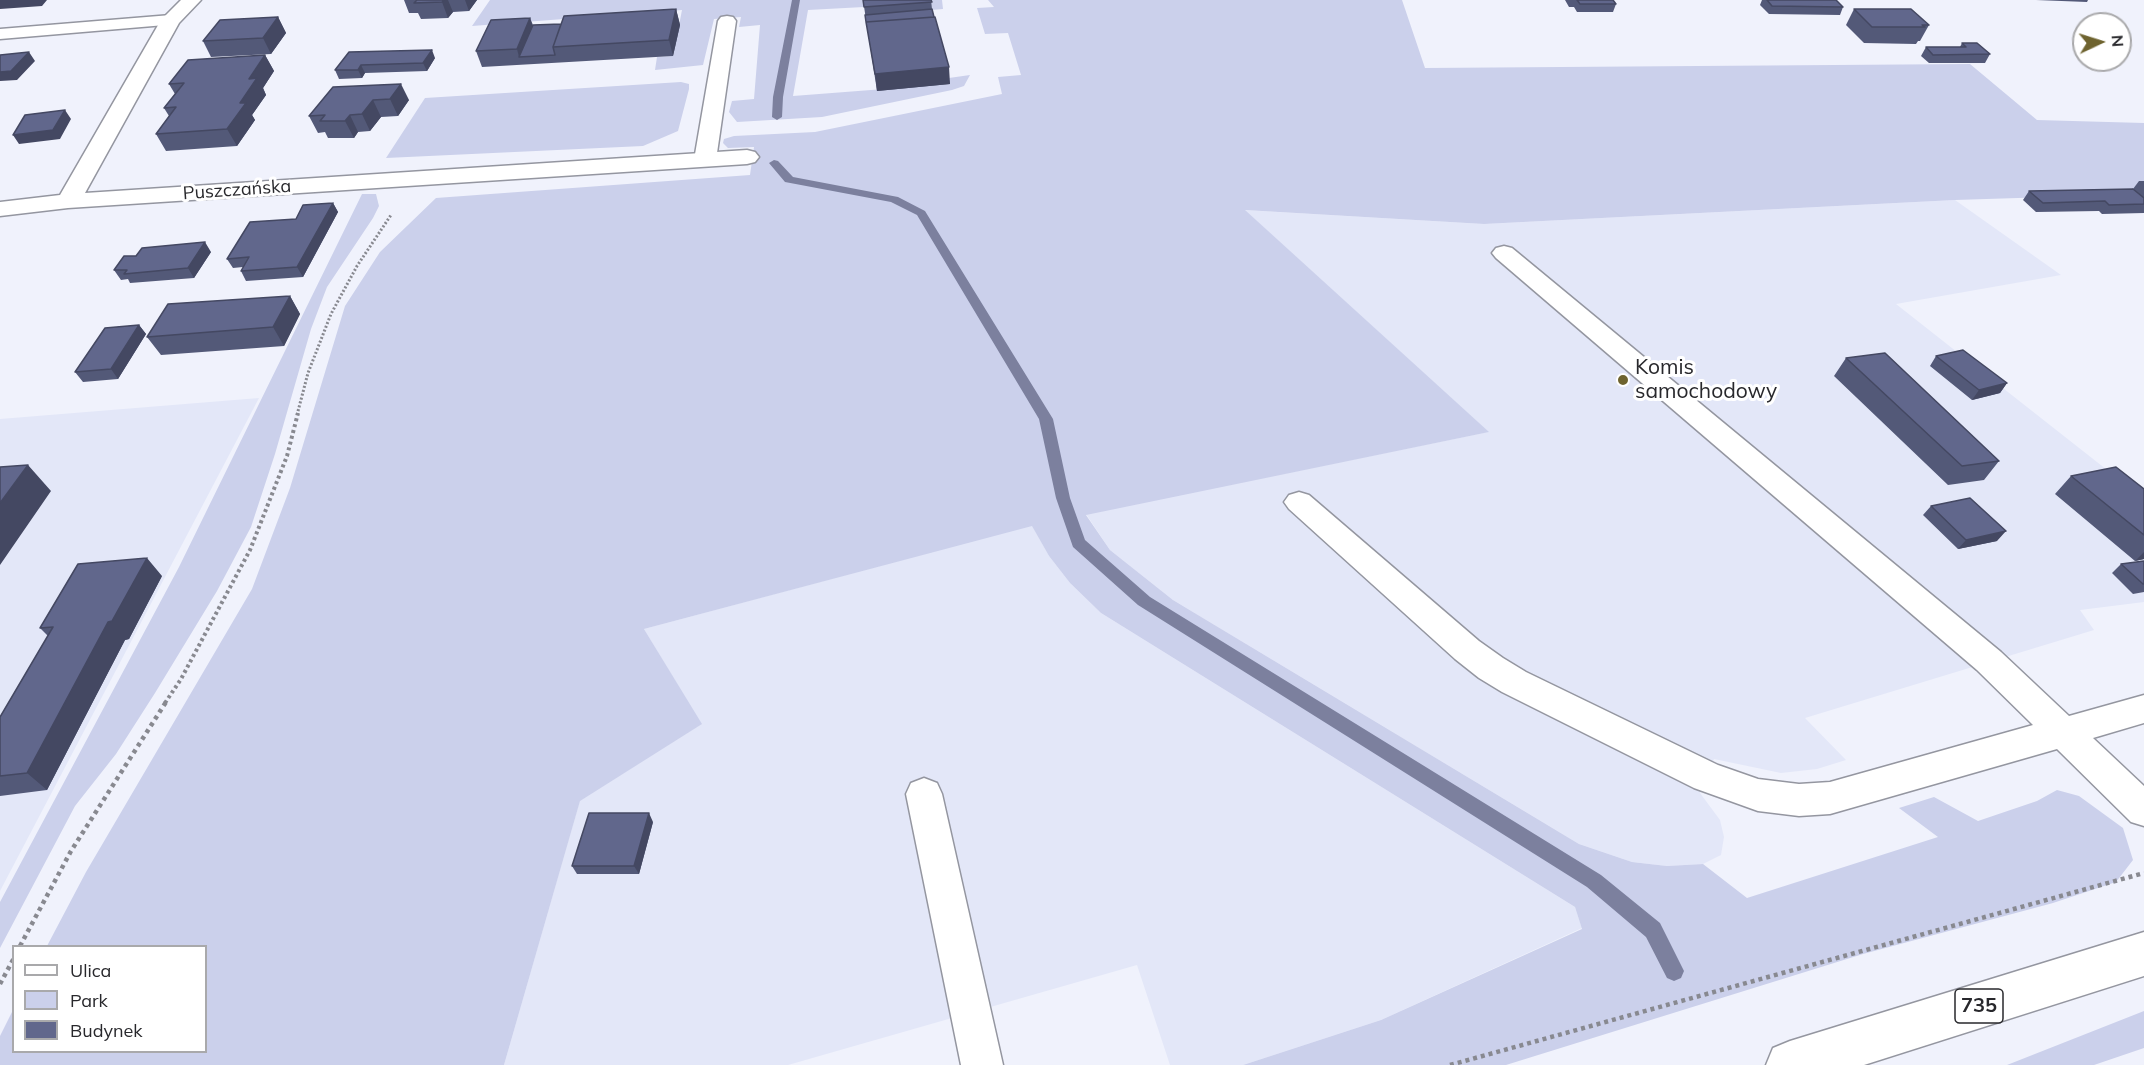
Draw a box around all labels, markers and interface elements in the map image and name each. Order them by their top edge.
north arrow [2072,12,2132,72]
text: N [2108,34,2128,48]
street label: Puszczańska [182,175,292,205]
place label: Komis samochodowy [1635,355,1777,405]
marker: Komis samochodowy [1616,373,1630,387]
legend [12,945,207,1053]
text: Ulica [70,959,111,982]
text: Park [70,989,108,1012]
road number: 735 [1955,989,2003,1023]
text: Budynek [70,1019,143,1042]

